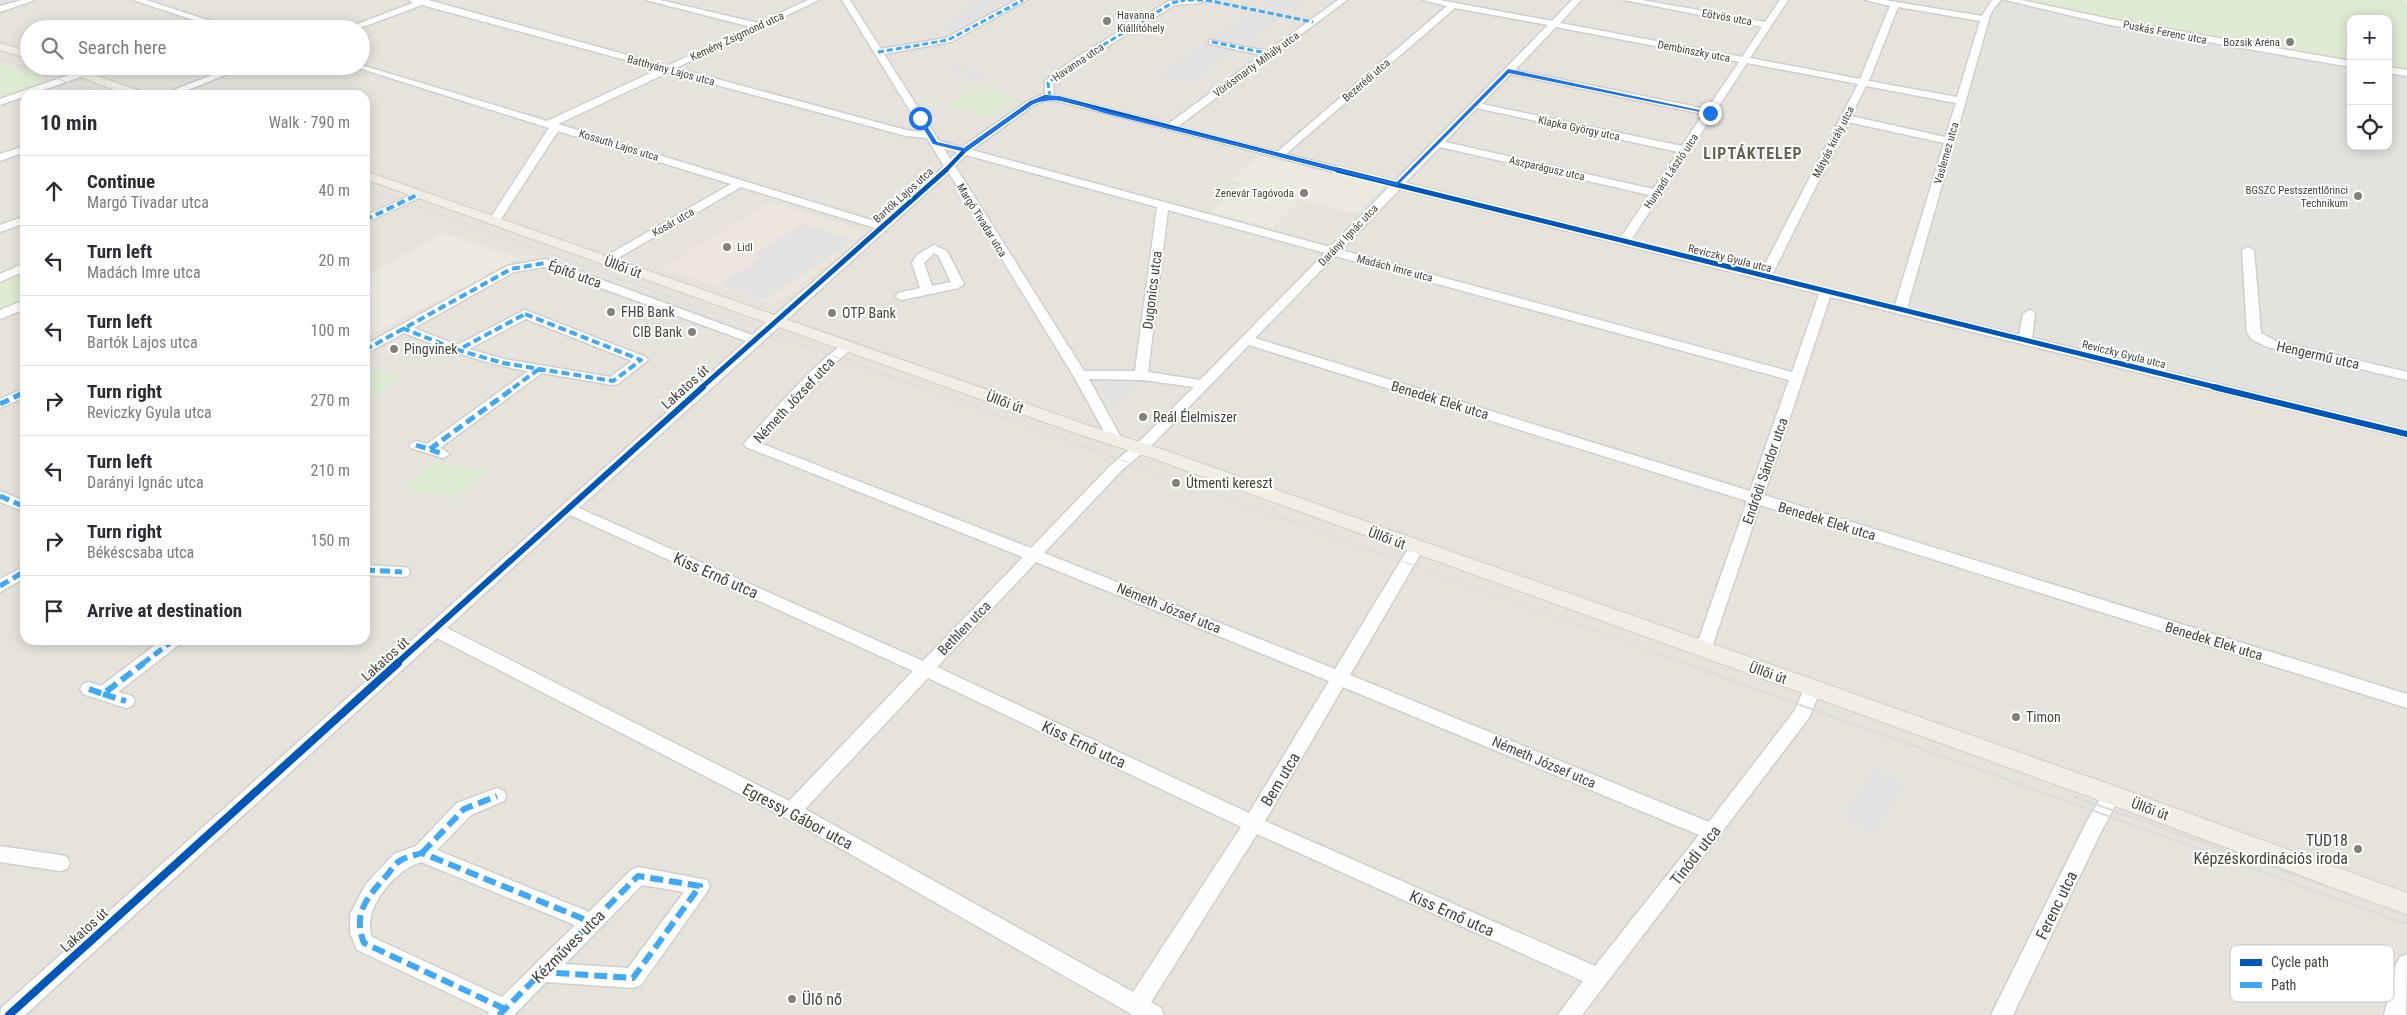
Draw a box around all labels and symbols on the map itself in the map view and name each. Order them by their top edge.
street label: Eötvös utca [1701,7,1753,28]
street label: Kemény Zsigmond utca [688,9,786,64]
place label: Havanna Kiállítóhely [1117,9,1165,35]
marker: Havanna Kiállítóhely [1101,15,1113,27]
street label: Puskás Ferenc utca [2122,18,2208,47]
street label: Vörösmarty Mihály utca [1211,29,1302,100]
place label: Bozsik Aréna [2223,36,2280,49]
marker: Bozsik Aréna [2284,36,2296,48]
street label: Dembinszky utca [1656,38,1731,65]
street label: Havanna utca [1050,40,1106,84]
street label: Batthyány Lajos utca [626,53,716,88]
street label: Bezerédi utca [1340,56,1393,105]
route end [1699,102,1722,125]
street label: Mátyás király utca [1810,104,1857,180]
route start [909,107,932,130]
street label: Klapka György utca [1537,113,1621,143]
street label: Vaslemez utca [1931,121,1961,186]
street label: Kossuth Lajos utca [577,127,660,164]
street label: Hunyadi László utca [1642,131,1701,211]
district label: LIPTÁKTELEP [1703,144,1803,163]
street label: Aszparágusz utca [1508,153,1586,184]
street label: Bartók Lajos utca [871,165,936,226]
street label: Margó Tivadar utca [954,181,1009,259]
place label: BGSZC Pestszentlőrinci Technikum [2246,184,2348,210]
place label: Zenevár Tagóvoda [1215,187,1294,200]
marker: Zenevár Tagóvoda [1298,187,1310,199]
marker: BGSZC Pestszentlőrinci Technikum [2352,190,2364,202]
street label: Darányi Ignác utca [1316,202,1381,269]
street label: Kosár utca [650,205,697,240]
marker: Lidl [721,241,733,253]
place label: Lidl [737,241,753,254]
street label: Reviczky Gyula utca [1687,242,1773,275]
street label: Dugonics utca [1139,250,1165,330]
street label: Madách Imre utca [1355,252,1434,285]
street label: Üllői út [602,253,644,281]
street label: Építő utca [546,256,604,291]
place label: FHB Bank [621,304,675,320]
place label: OTP Bank [842,305,897,321]
marker: FHB Bank [605,306,617,318]
marker: OTP Bank [826,307,838,319]
place label: CIB Bank [632,324,683,340]
marker: CIB Bank [686,326,698,338]
street label: Reviczky Gyula utca [2081,338,2167,371]
street label: Hengermű utca [2275,338,2361,372]
place label: Pingvinek [404,341,458,357]
marker: Pingvinek [388,343,400,355]
street label: Németh József utca [750,354,838,446]
street label: Lakatos út [658,362,712,412]
street label: Benedek Elek utca [1389,378,1491,422]
street label: Üllői út [984,388,1026,416]
place label: Reál Élelmiszer [1153,408,1237,425]
marker: Reál Élelmiszer [1137,411,1149,423]
street label: Endrődi Sándor utca [1739,416,1791,526]
place label: Útmenti kereszt [1186,474,1273,491]
marker: Útmenti kereszt [1170,477,1182,489]
street label: Benedek Elek utca [1776,499,1878,543]
street label: Üllői út [1366,524,1408,552]
street label: Kiss Ernő utca [671,548,761,603]
street label: Németh József utca [1115,580,1223,636]
street label: Bethlen utca [934,598,994,658]
street label: Benedek Elek utca [2163,619,2265,663]
street label: Lakatos út [358,634,412,684]
street label: Üllői út [1747,659,1789,687]
place label: Timon [2026,709,2061,725]
marker: Timon [2010,711,2022,723]
street label: Kiss Ernő utca [1039,717,1129,772]
street label: Németh József utca [1490,733,1598,791]
street label: Bem utca [1257,749,1304,810]
street label: Egressy Gábor utca [739,779,856,853]
street label: Üllői út [2129,795,2171,823]
street label: Tinódi utca [1666,822,1725,889]
place label: TUD18 Képzéskordinációs iroda [2193,831,2348,868]
marker: TUD18 Képzéskordinációs iroda [2352,843,2364,855]
street label: Ferenc utca [2032,868,2081,942]
street label: Kiss Ernő utca [1407,886,1497,941]
street label: Lakatos út [57,905,111,955]
street label: Kézműves utca [528,906,609,987]
legend [2230,945,2394,1002]
text: Cycle path [2271,954,2329,970]
text: Path [2271,977,2296,993]
place label: Ülő nő [802,990,842,1009]
marker: Ülő nő [786,993,798,1005]

